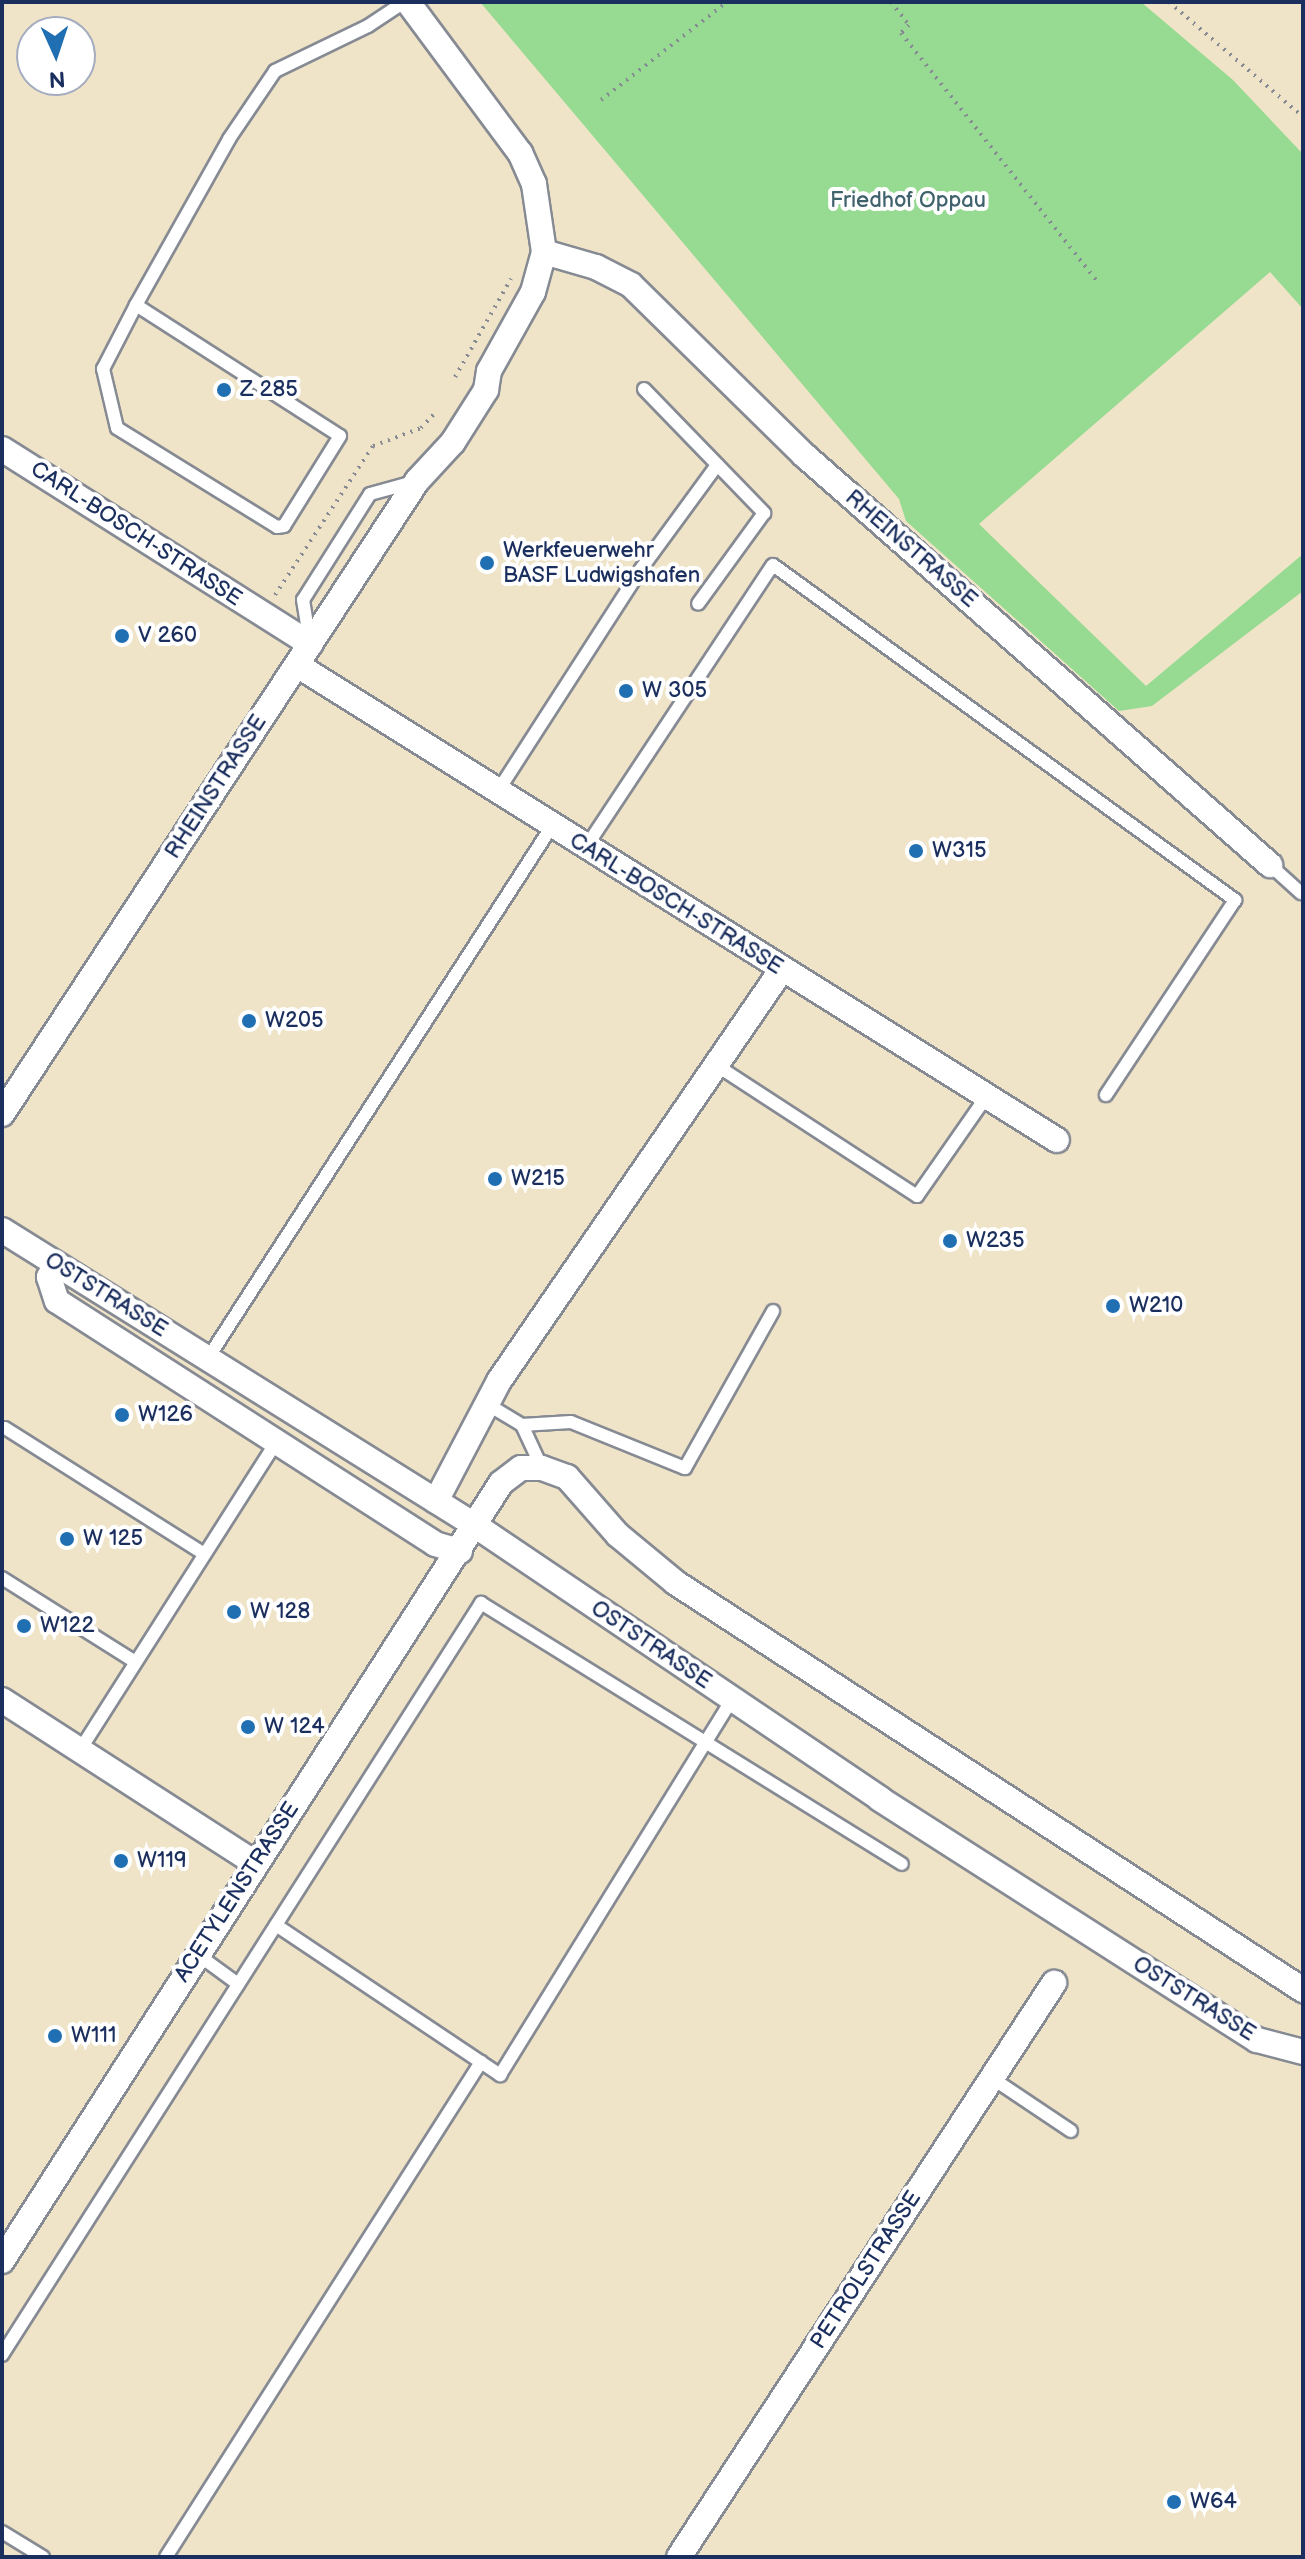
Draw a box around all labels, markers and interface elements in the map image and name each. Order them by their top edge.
north arrow [16,16,96,96]
text: N [48,65,66,92]
park label: Friedhof Oppau [830,188,986,214]
place label: Z 285 [240,377,298,403]
marker: Z 285 [215,381,233,399]
street label: CARL-BOSCH-STRASSE [25,456,247,612]
street label: RHEINSTRASSE [840,485,982,613]
place label: Werkfeuerwehr BASF Ludwigshafen [503,537,700,588]
marker: Werkfeuerwehr BASF Ludwigshafen [478,554,496,572]
place label: V 260 [138,623,197,649]
marker: V 260 [113,627,131,645]
place label: W 305 [642,678,707,704]
marker: W 305 [617,682,635,700]
street label: RHEINSTRASSE [160,710,272,864]
street label: CARL-BOSCH-STRASSE [564,827,788,981]
place label: W315 [932,838,987,864]
marker: W315 [907,842,925,860]
place label: W205 [265,1008,324,1034]
marker: W205 [240,1012,258,1030]
place label: W215 [511,1166,565,1192]
marker: W215 [486,1170,504,1188]
place label: W235 [966,1228,1025,1254]
marker: W235 [941,1232,959,1250]
street label: OSTSTRASSE [40,1247,172,1343]
place label: W210 [1129,1293,1183,1319]
marker: W210 [1104,1297,1122,1315]
place label: W126 [138,1402,193,1428]
marker: W126 [113,1406,131,1424]
place label: W 125 [83,1526,143,1552]
marker: W 125 [58,1530,76,1548]
street label: OSTSTRASSE [586,1595,716,1695]
place label: W 128 [250,1599,310,1625]
marker: W 128 [225,1603,243,1621]
place label: W122 [40,1613,95,1639]
marker: W122 [15,1617,33,1635]
place label: W 124 [264,1714,325,1740]
marker: W 124 [239,1718,257,1736]
street label: ACETYLENSTRASSE [169,1797,305,1987]
place label: W119 [137,1848,187,1874]
marker: W119 [112,1852,130,1870]
street label: OSTSTRASSE [1128,1951,1260,2047]
place label: W111 [71,2023,117,2049]
marker: W111 [46,2027,64,2045]
street label: PETROLSTRASSE [805,2186,927,2354]
place label: W64 [1190,2489,1237,2515]
marker: W64 [1165,2493,1183,2511]

